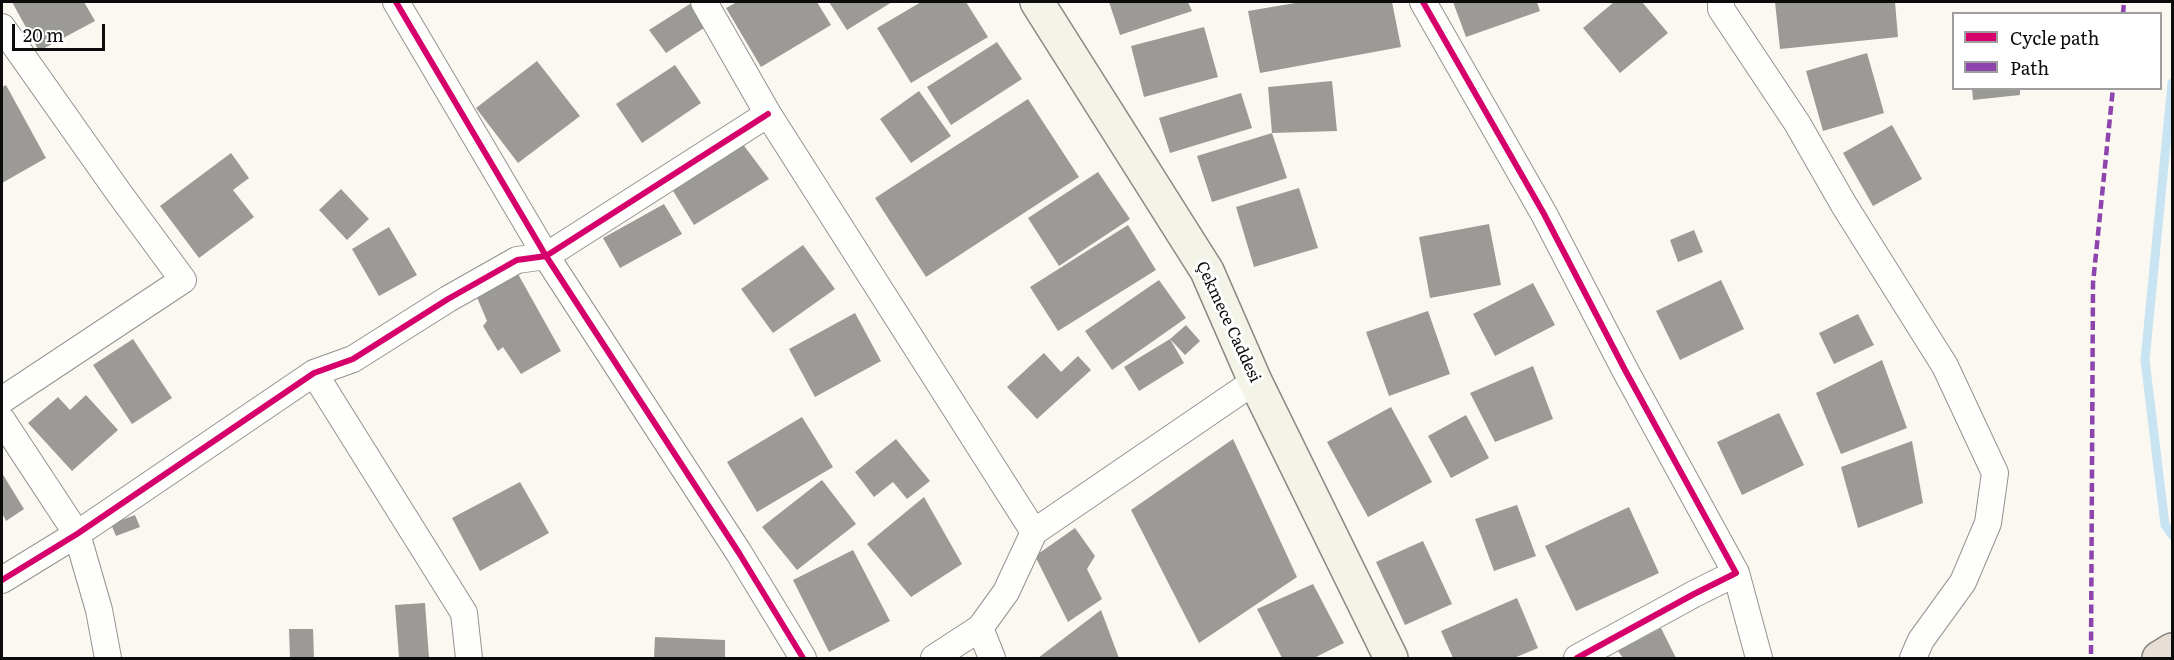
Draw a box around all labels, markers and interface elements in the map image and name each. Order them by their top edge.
scale bar [15,12,108,50]
legend [1952,12,2162,90]
text: 20 m [23,21,64,48]
text: Cycle path [2010,24,2099,51]
text: Path [2010,54,2049,81]
street label: Çekmece Caddesi [1192,258,1264,386]

